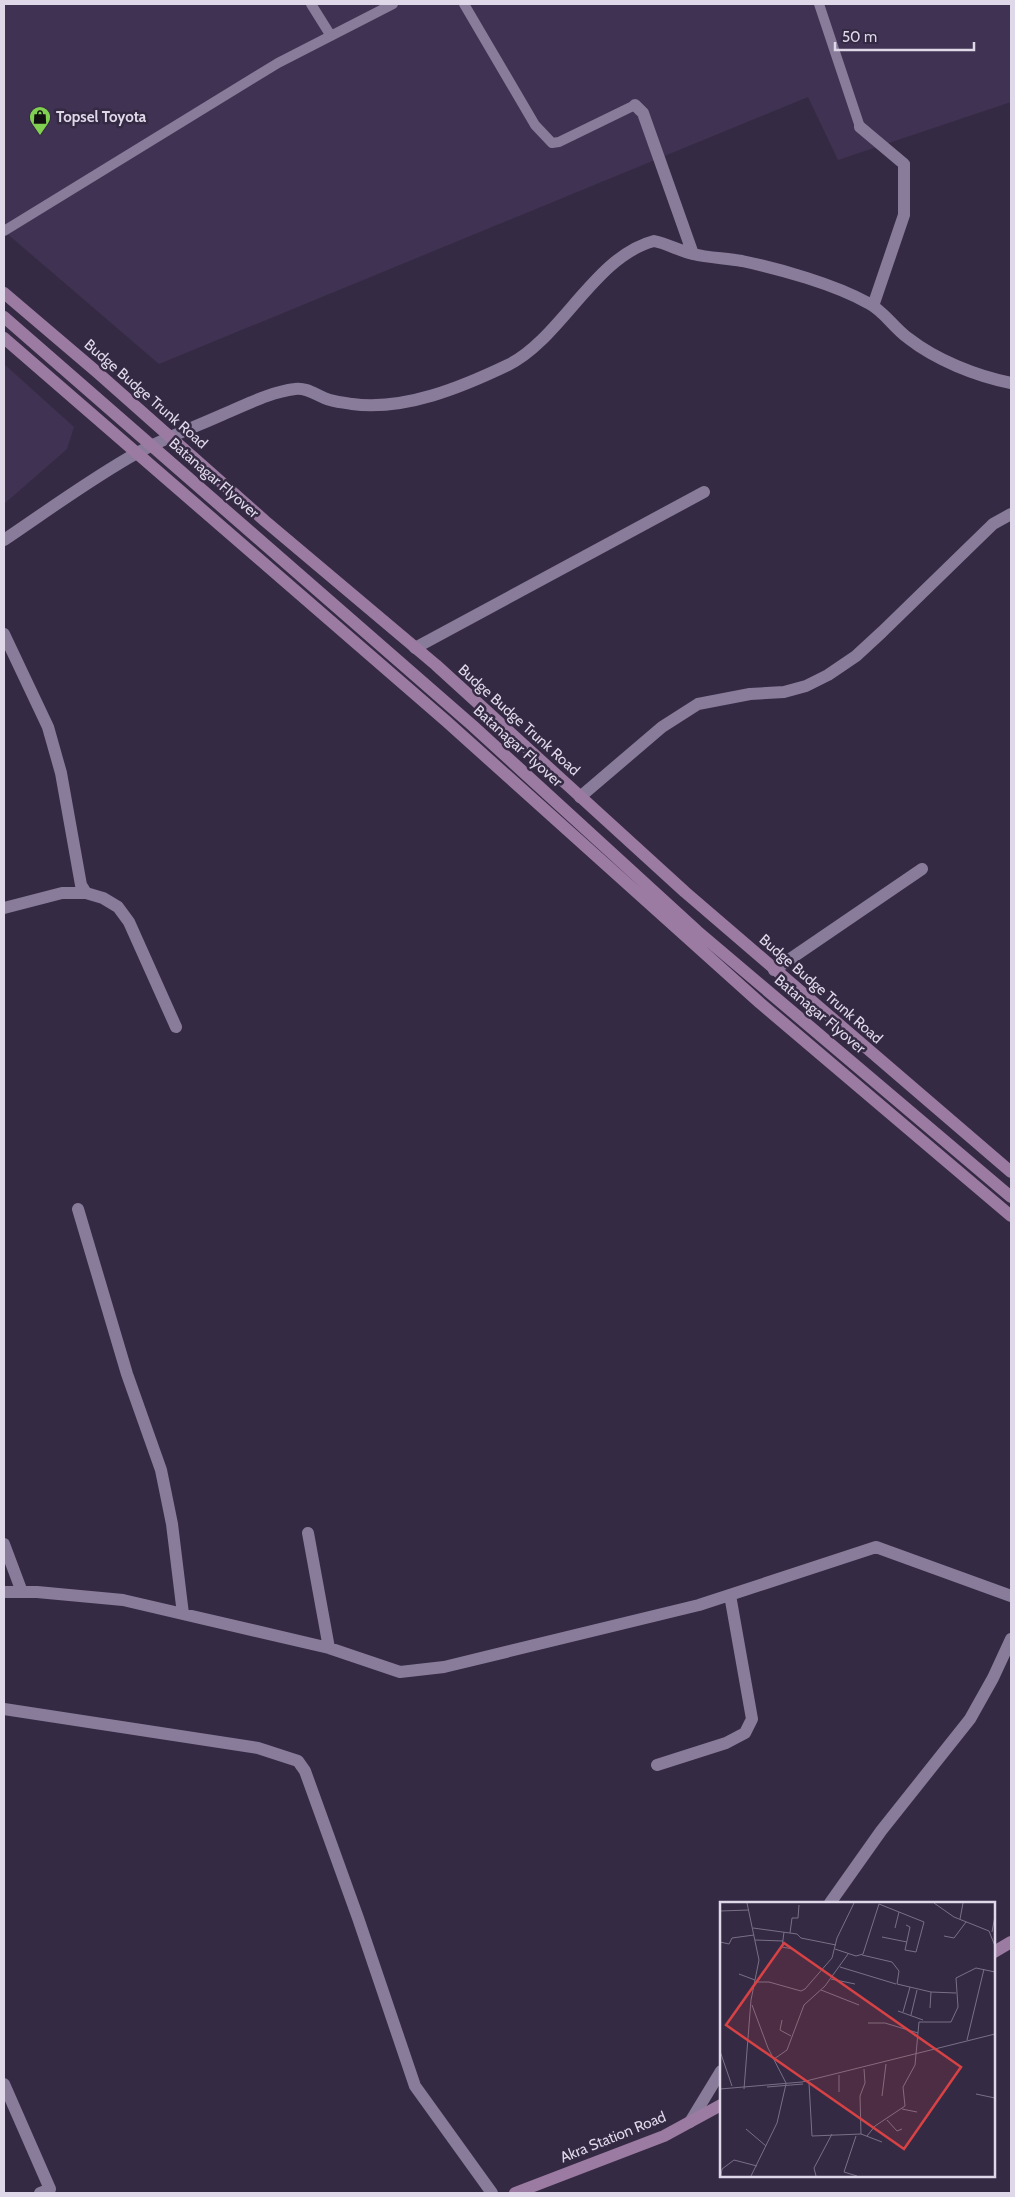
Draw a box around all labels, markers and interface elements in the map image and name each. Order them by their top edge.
scale bar [835,20,974,52]
text: 50 m [842,28,877,46]
shop icon: Topsel Toyota [28,105,52,136]
place label: Topsel Toyota [56,108,147,126]
street label: Budge Budge Trunk Road [81,336,211,452]
street label: Batanagar Flyover [165,434,263,522]
street label: Budge Budge Trunk Road [454,661,584,779]
street label: Batanagar Flyover [470,701,566,791]
street label: Budge Budge Trunk Road [756,931,886,1047]
street label: Batanagar Flyover [771,971,869,1057]
inset map [720,1902,995,2177]
street label: Akra Station Road [557,2108,669,2166]

